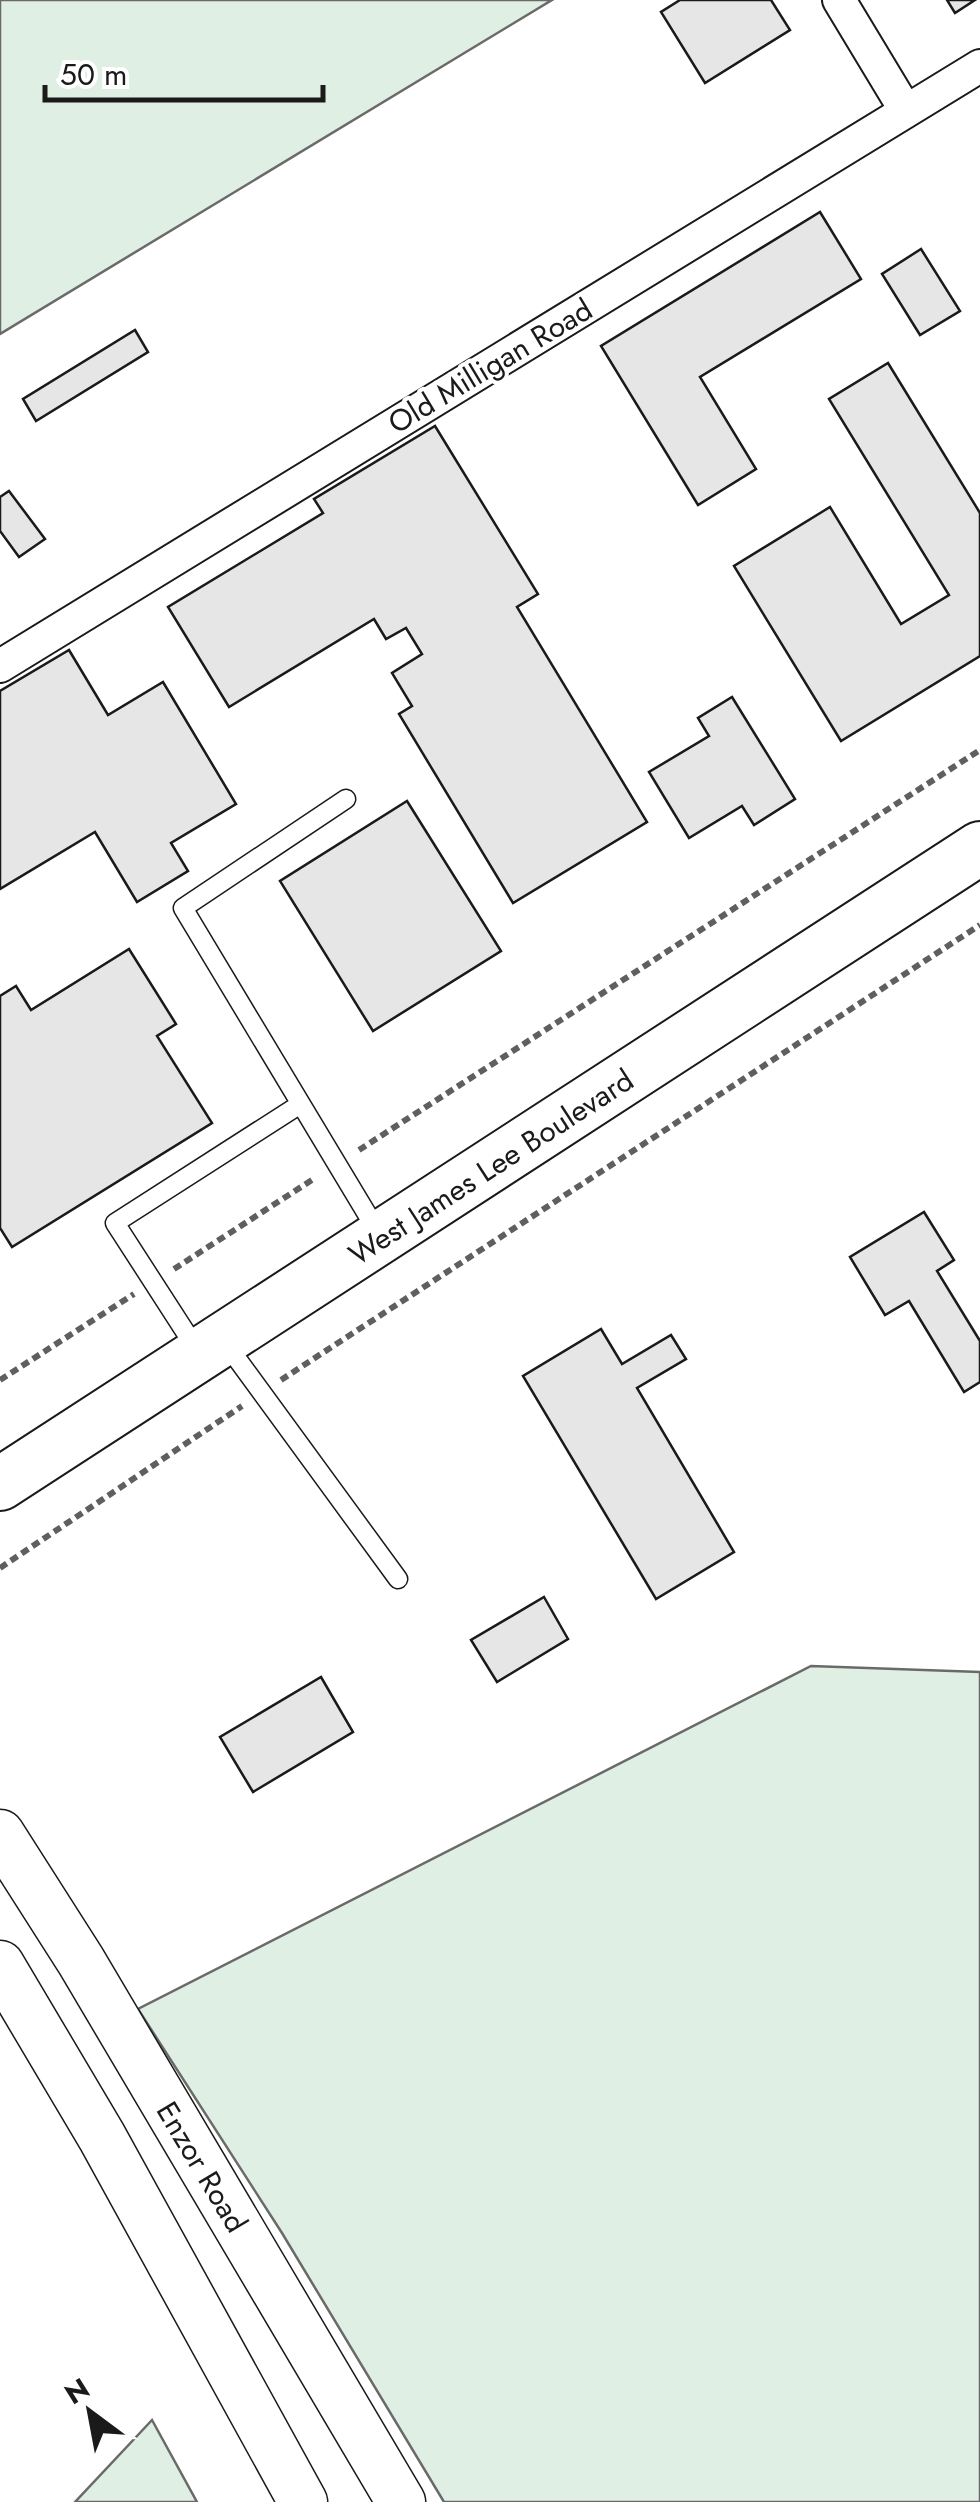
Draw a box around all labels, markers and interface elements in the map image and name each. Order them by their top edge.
scale bar [45,40,322,102]
text: 50 m [60,53,127,96]
street label: Old Milligan Road [380,288,600,444]
street label: West James Lee Boulevard [340,1059,642,1275]
street label: Enzor Road [146,2093,258,2241]
north arrow [40,2362,140,2462]
text: N [57,2368,97,2414]

